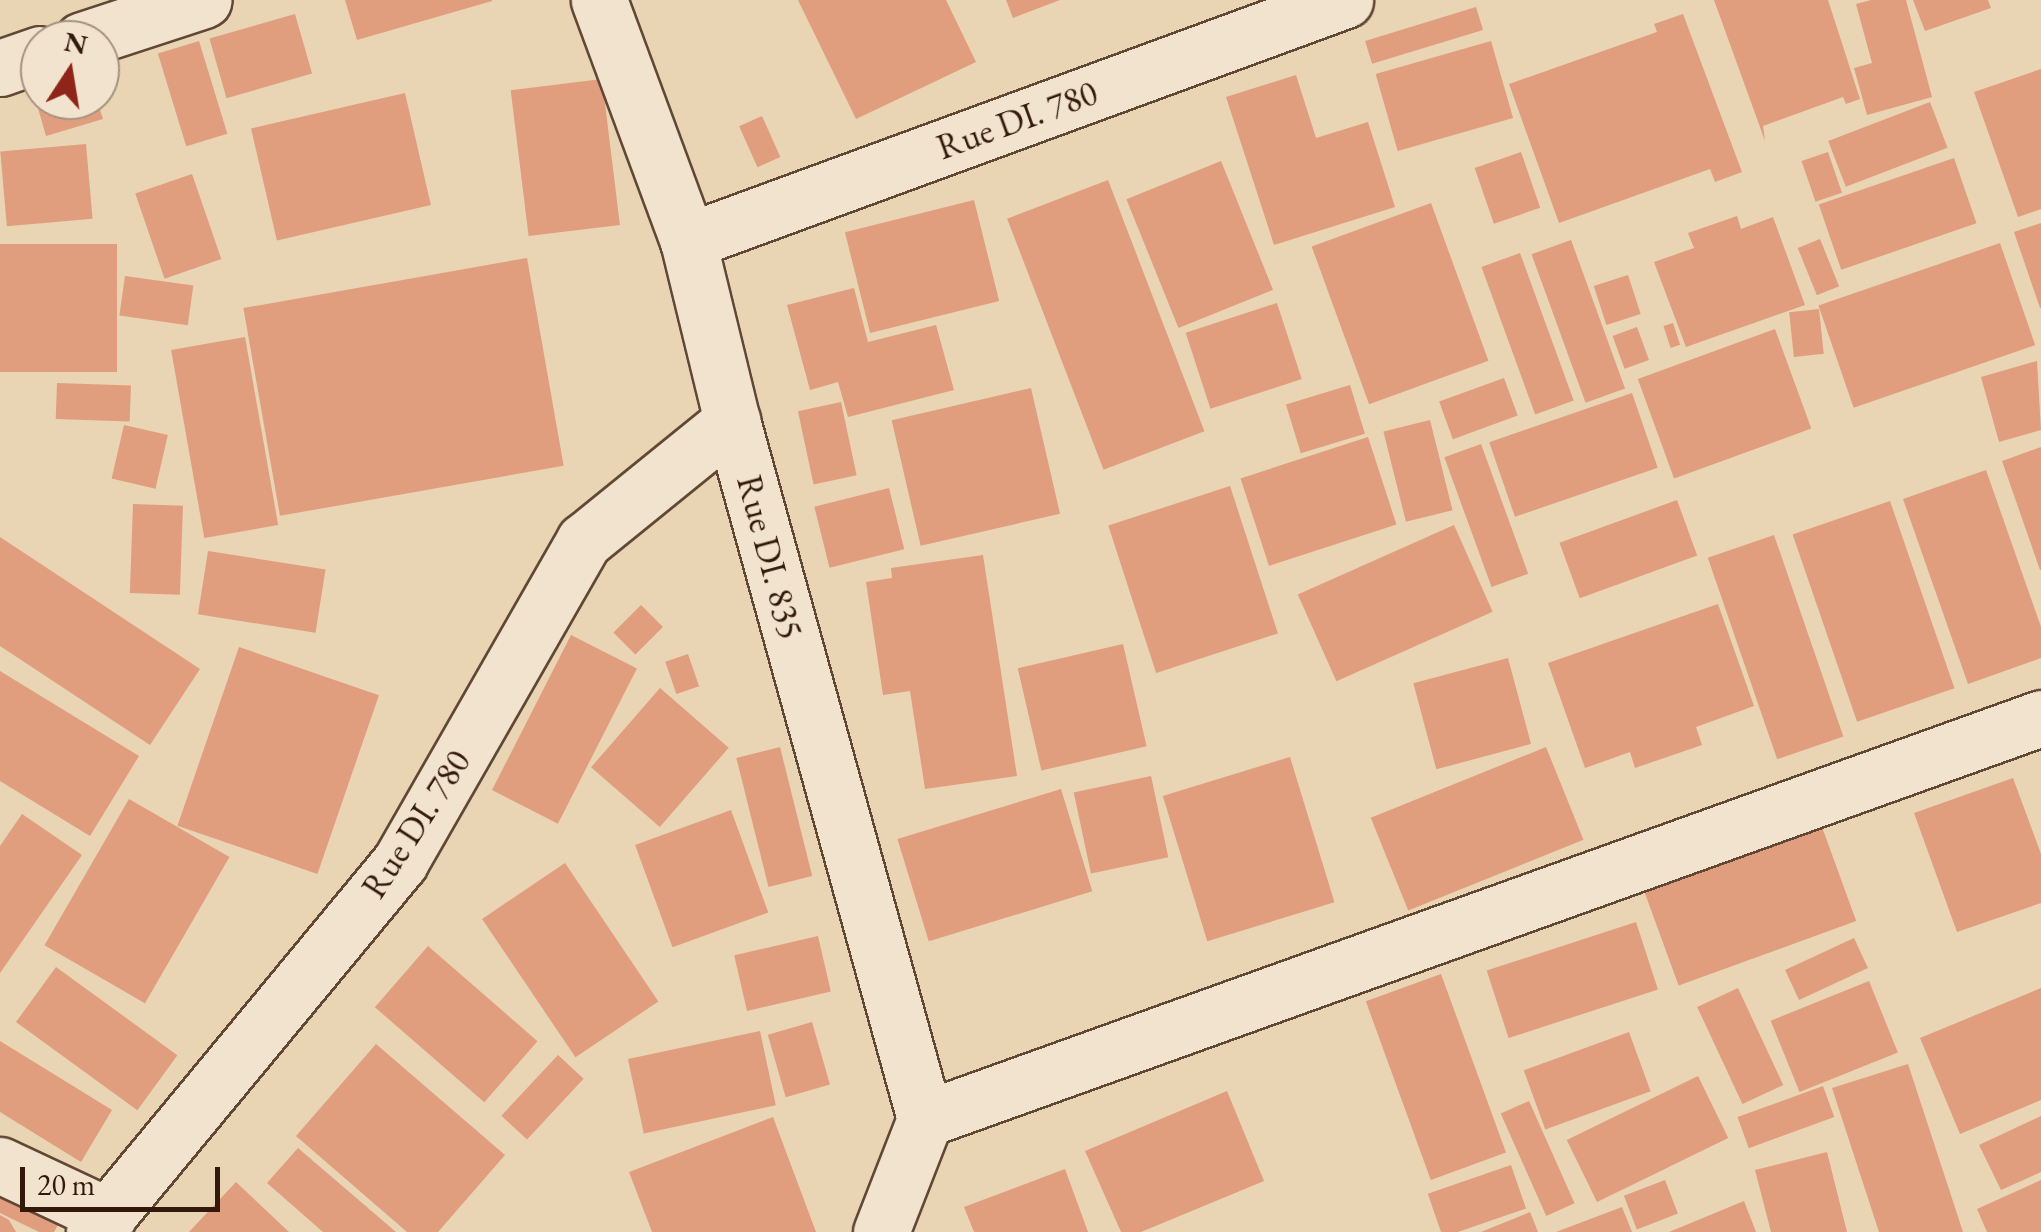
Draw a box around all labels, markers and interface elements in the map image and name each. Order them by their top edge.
north arrow [20,20,120,120]
text: N [61,23,91,63]
street label: Rue DI. 780 [931,72,1103,168]
street label: Rue DI. 835 [728,471,812,643]
street label: Rue DI. 780 [353,742,479,906]
scale bar [25,1147,225,1209]
text: 20 m [37,1165,95,1204]

